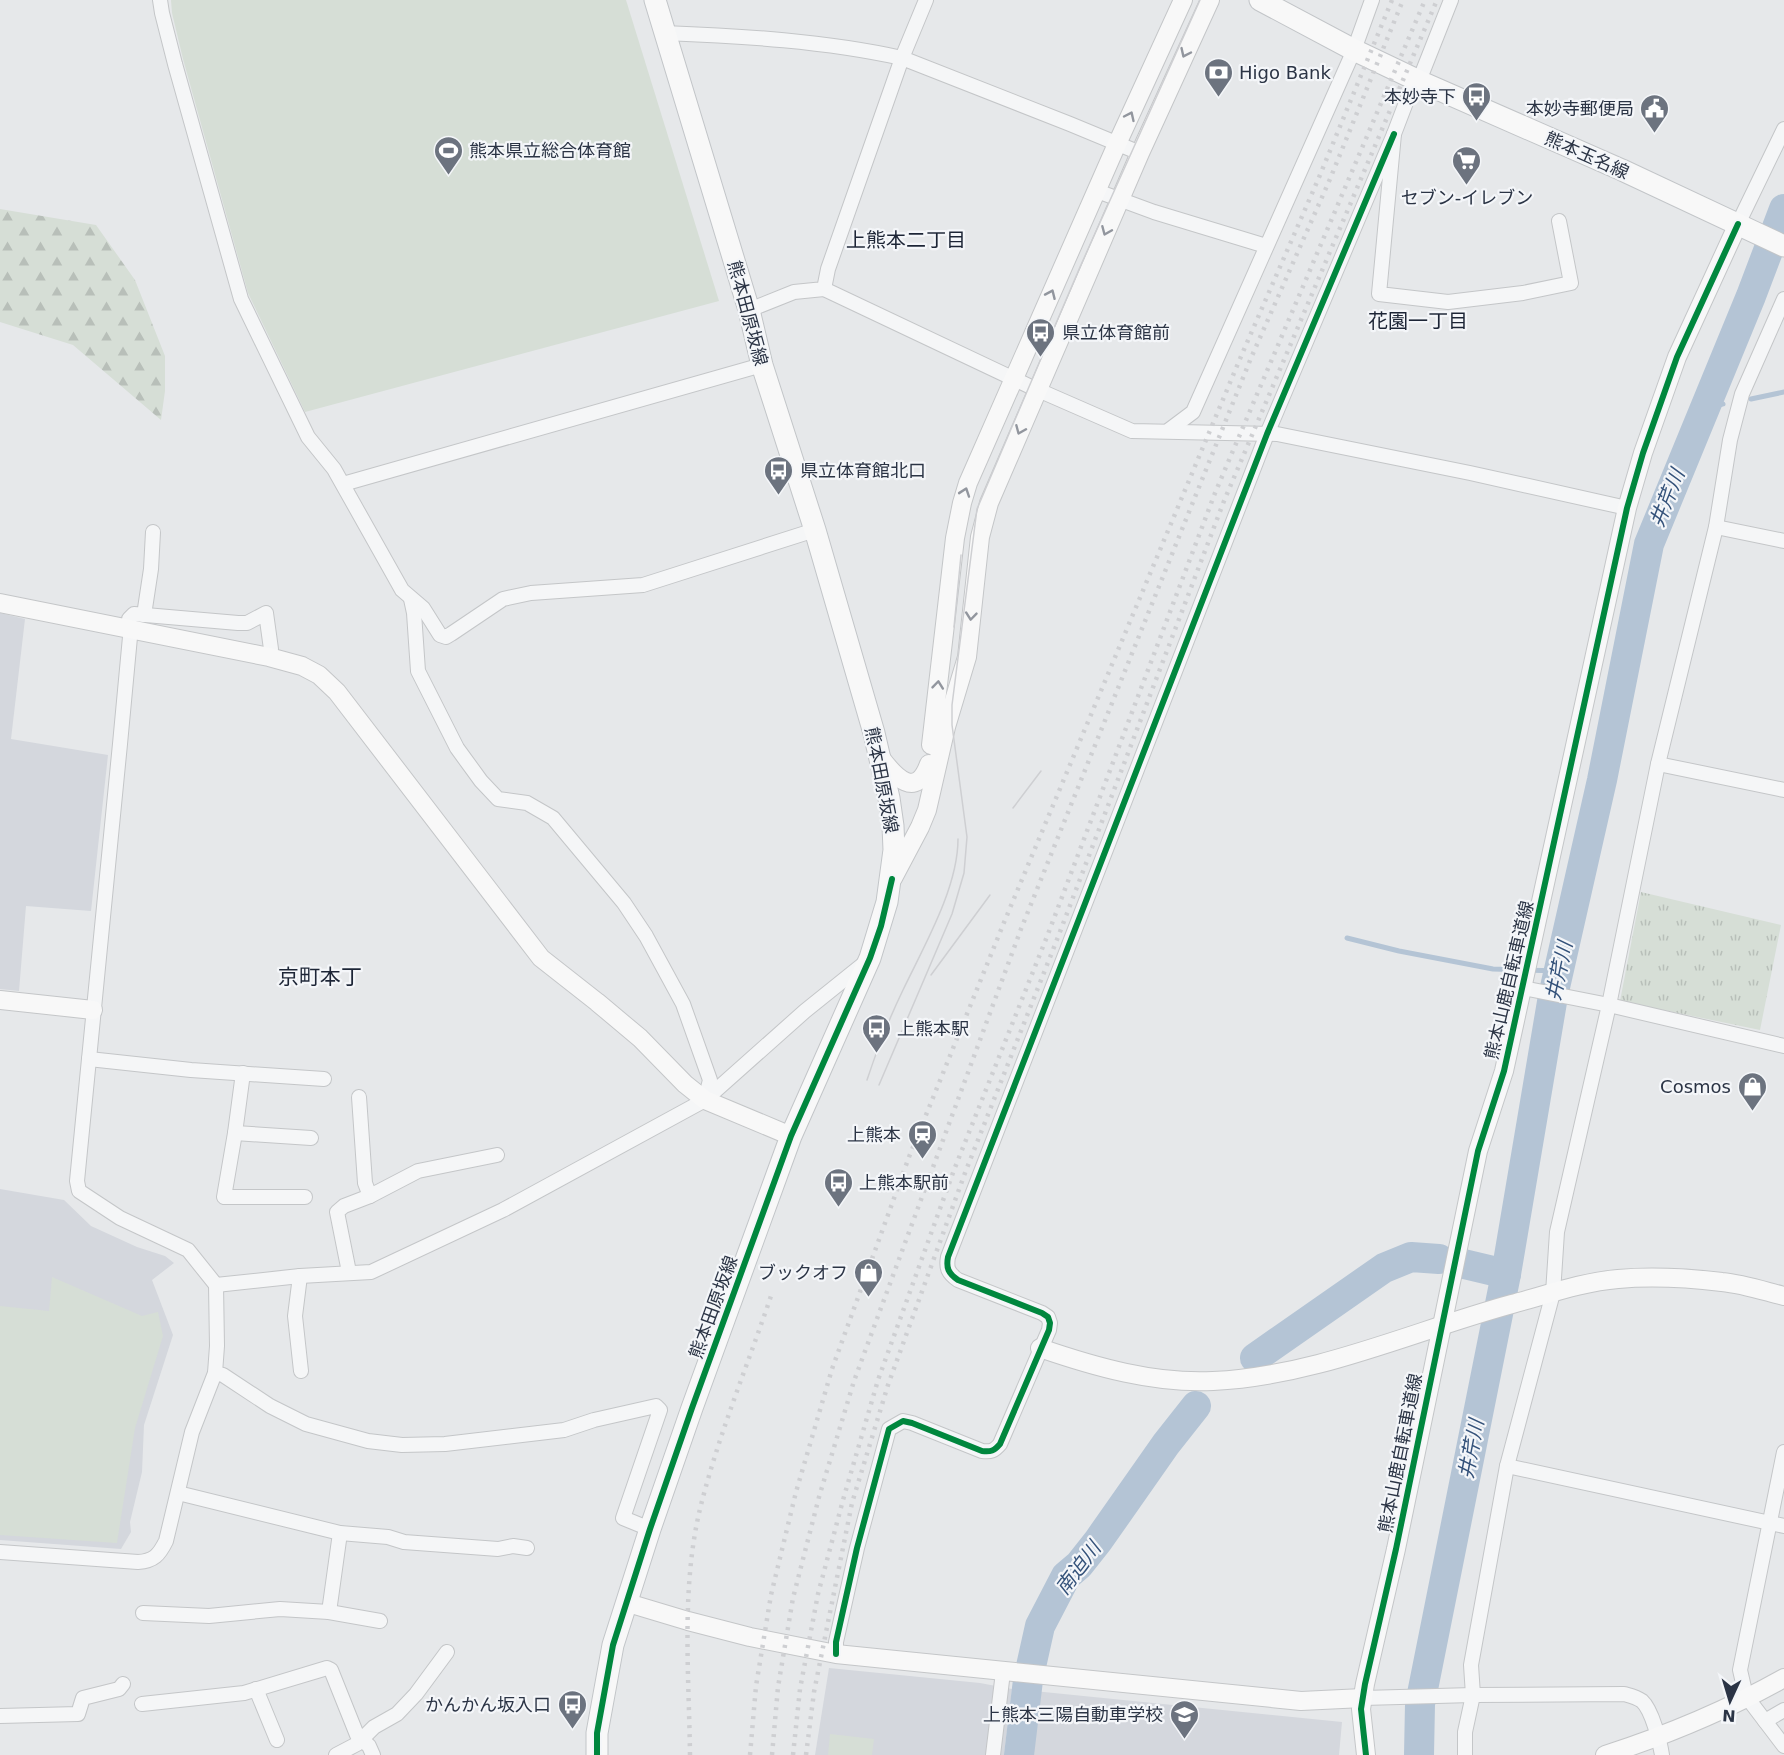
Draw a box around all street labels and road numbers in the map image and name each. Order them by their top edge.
street label: 熊本玉名線 [1542,127,1632,183]
street label: 熊本田原坂線 [724,258,772,368]
street label: 熊本田原坂線 [861,725,903,835]
street label: 熊本山鹿自転車道線 [1481,899,1537,1061]
street label: 熊本田原坂線 [685,1253,741,1361]
street label: 熊本山鹿自転車道線 [1374,1371,1426,1535]

